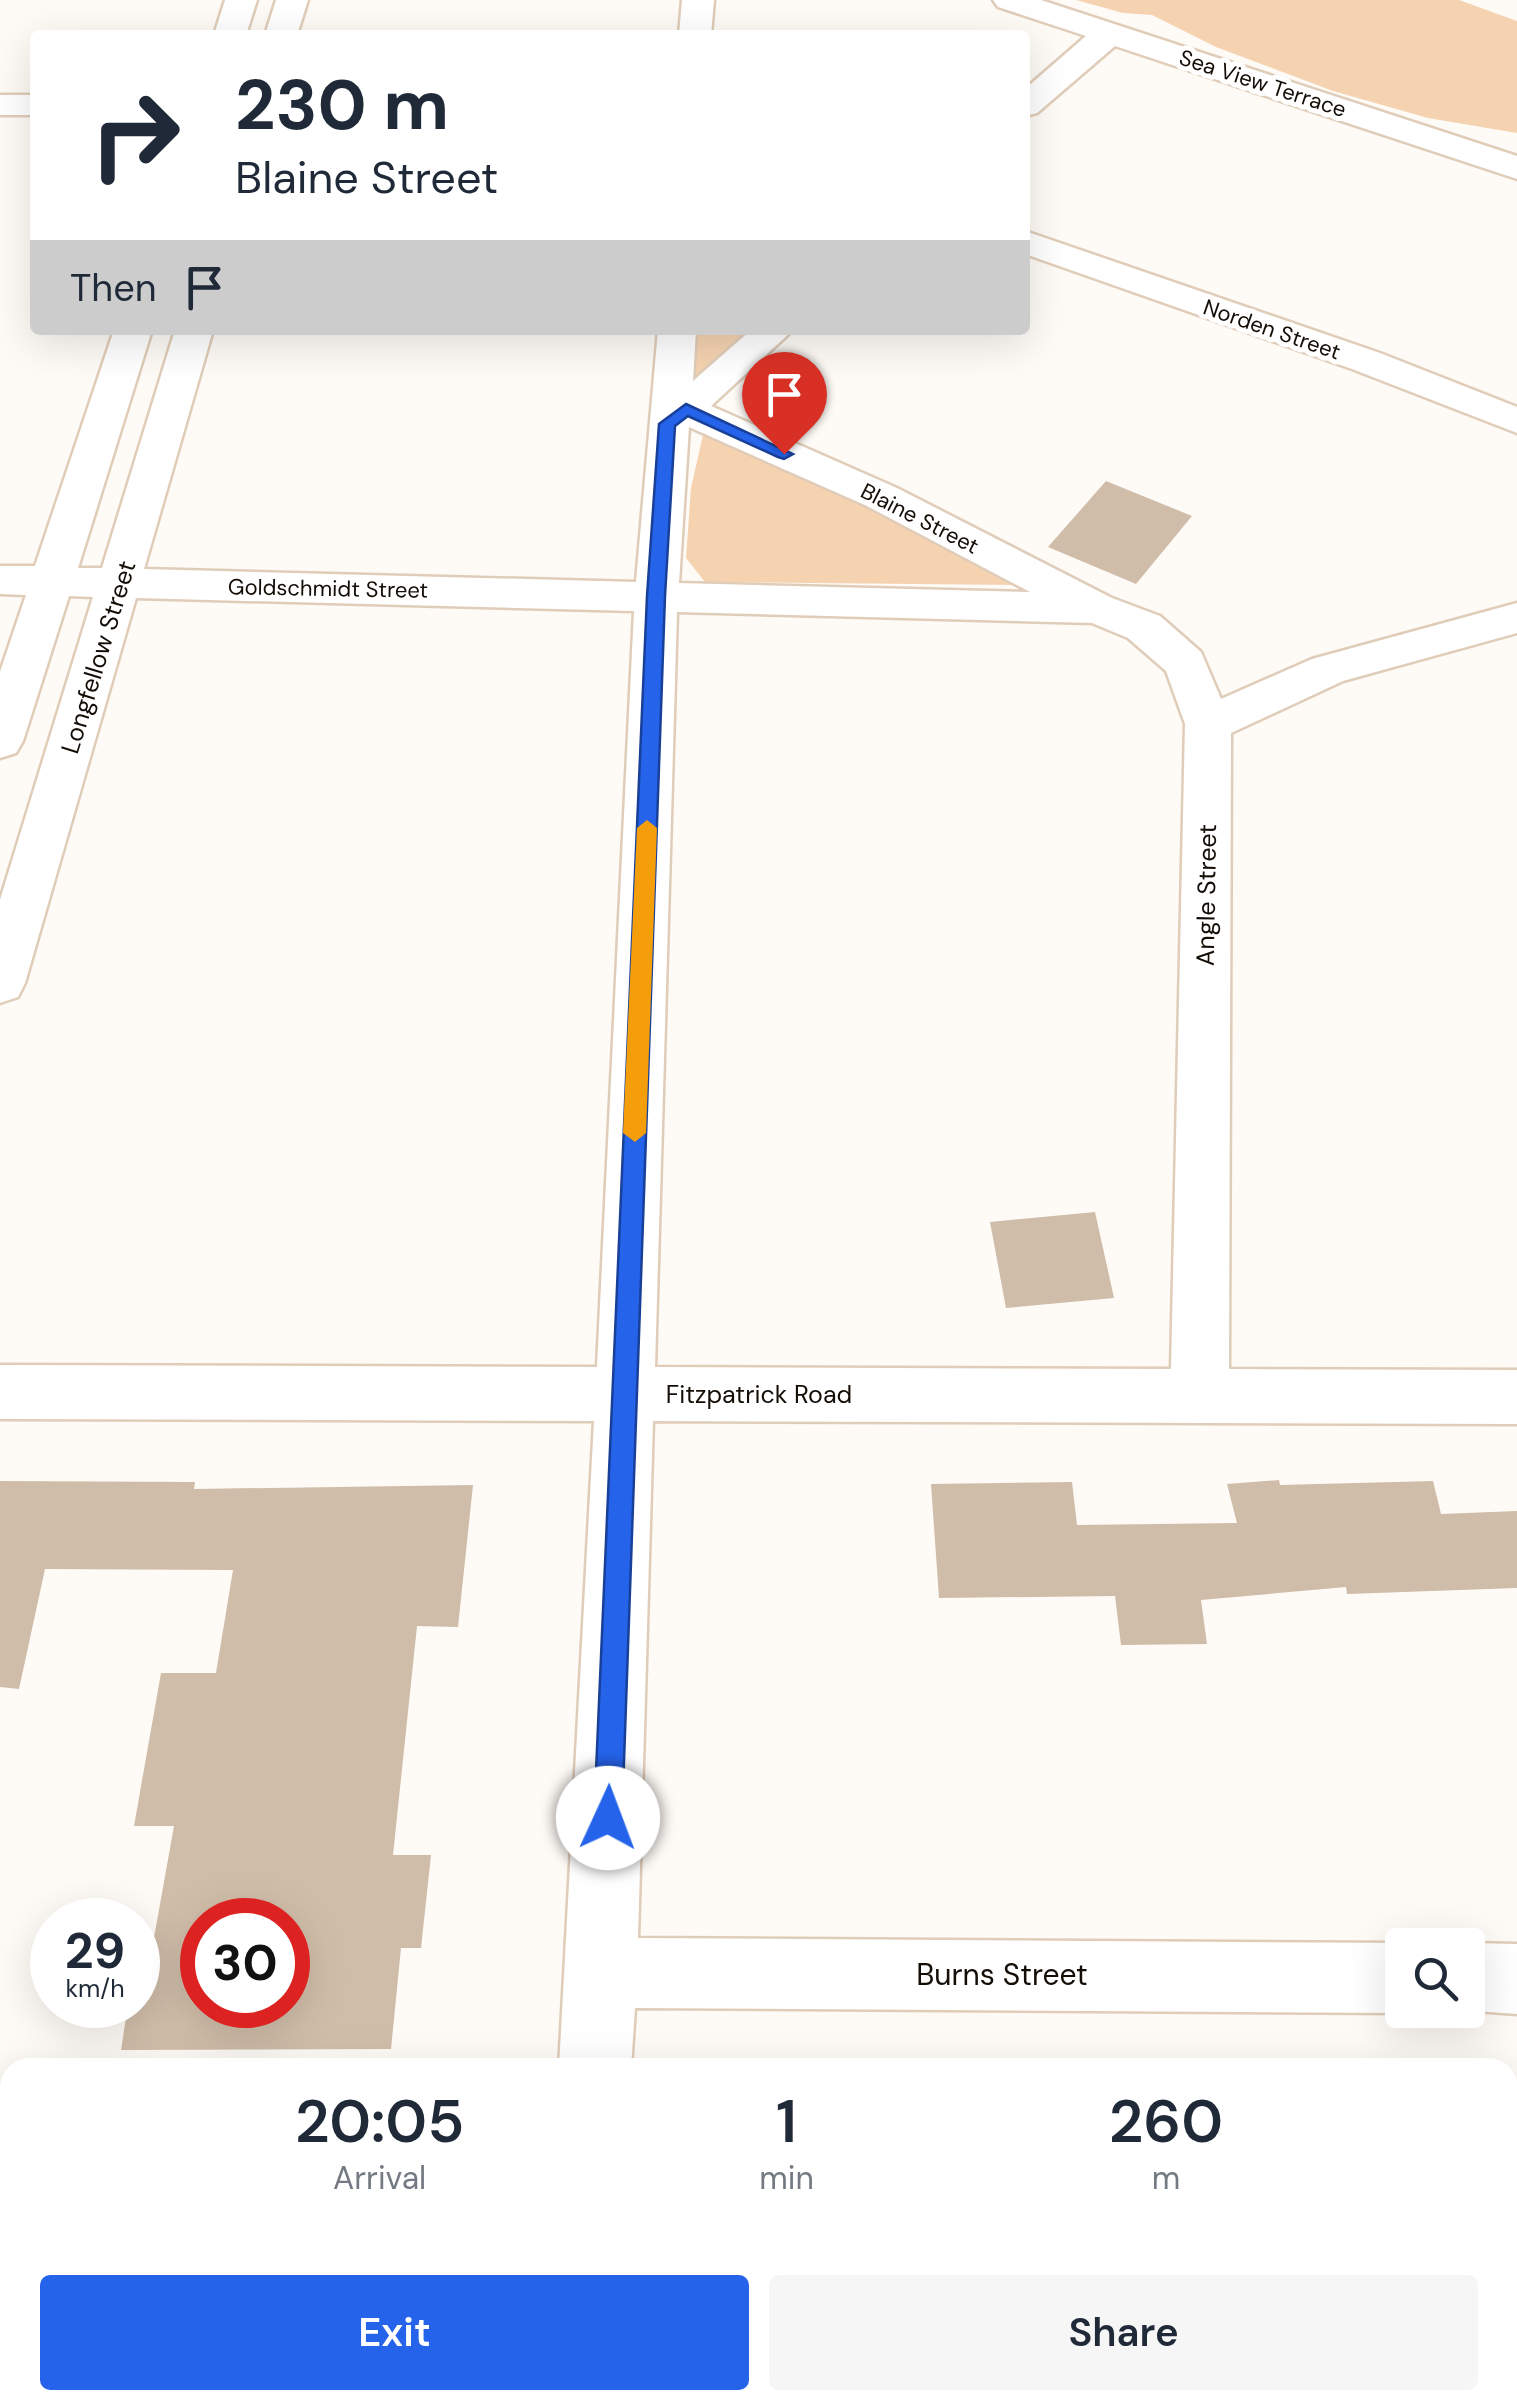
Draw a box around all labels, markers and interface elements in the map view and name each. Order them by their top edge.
street label: Sea View Terrace [1176,43,1350,124]
text: 230 m [235,60,449,151]
icon: right [70,70,200,200]
text: Blaine Street [235,148,498,207]
icon: arrive [177,260,232,315]
text: Then [70,263,157,313]
street label: Norden Street [1199,292,1344,366]
pin [742,352,827,455]
icon: arrive [757,367,812,422]
street label: Blaine Street [856,476,984,561]
street label: Longfellow Street [53,557,144,758]
street label: Goldschmidt Street [228,572,428,605]
street label: Angle Street [1189,824,1224,966]
street label: Fitzpatrick Road [666,1378,852,1411]
position arrow [556,1766,660,1870]
speed limit sign: 30 [180,1898,310,2028]
text: 29 [65,1918,125,1984]
map controls [1385,1928,1485,2028]
button: search [1385,1928,1485,2028]
street label: Burns Street [916,1955,1088,1994]
text: km/h [65,1972,125,2005]
text: 20:05 [295,2082,464,2161]
text: 1 [776,2082,797,2161]
text: 260 [1109,2082,1223,2161]
text: Arrival [333,2157,426,2199]
text: min [759,2157,814,2199]
text: m [1152,2157,1180,2199]
button: Exit [40,2275,749,2390]
button: Share [769,2275,1478,2390]

